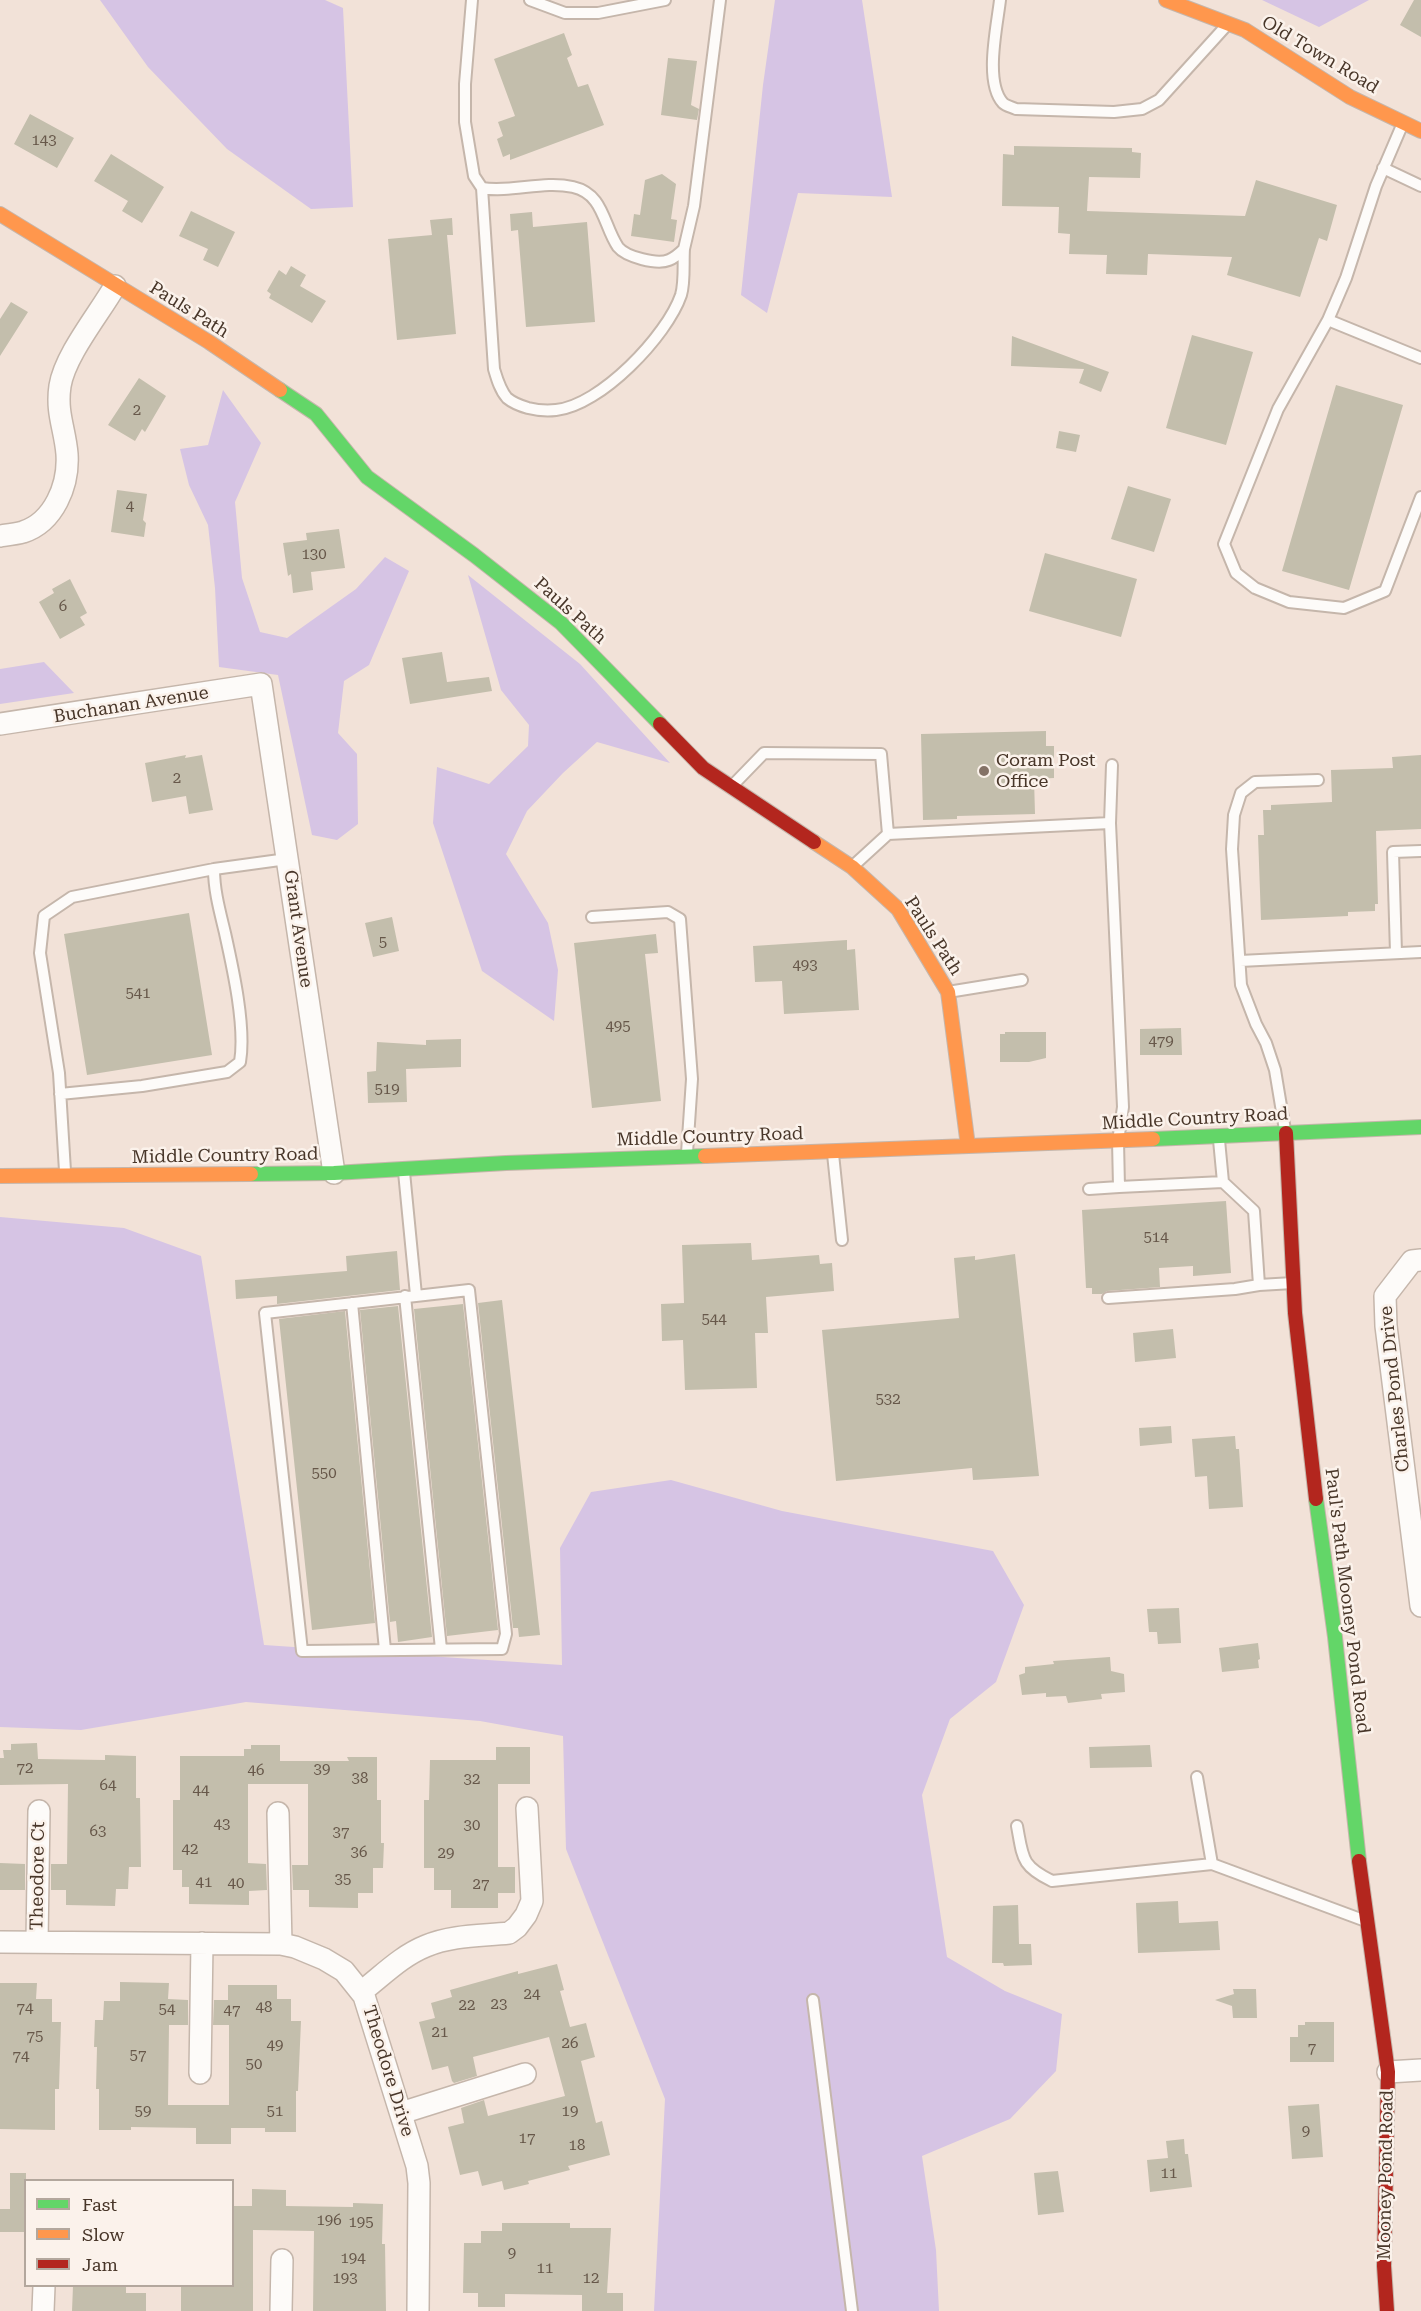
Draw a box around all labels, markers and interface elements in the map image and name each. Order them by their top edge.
street label: Old Town Road [1258,12,1382,98]
house number: 143 [31,132,57,150]
street label: Pauls Path [145,277,233,343]
house number: 2 [133,402,141,420]
house number: 4 [126,498,134,516]
house number: 130 [301,546,327,564]
street label: Pauls Path [529,573,611,649]
house number: 6 [59,598,67,616]
street label: Buchanan Avenue [52,682,210,728]
place label: Coram Post Office [996,750,1095,792]
marker: Coram Post Office [977,764,991,778]
house number: 2 [173,770,181,788]
street label: Grant Avenue [279,869,317,989]
street label: Pauls Path [900,893,966,979]
house number: 5 [379,934,387,952]
house number: 493 [792,957,818,975]
house number: 541 [125,985,151,1003]
house number: 495 [605,1018,631,1036]
house number: 479 [1148,1033,1174,1051]
house number: 519 [374,1081,400,1099]
street label: Middle Country Road [1101,1103,1289,1135]
street label: Middle Country Road [616,1123,804,1151]
street label: Middle Country Road [131,1144,319,1168]
house number: 514 [1143,1229,1169,1247]
street label: Charles Pond Drive [1376,1305,1414,1473]
house number: 544 [701,1311,727,1329]
house number: 532 [875,1391,901,1409]
house number: 550 [311,1465,337,1483]
street label: Paul's Path Mooney Pond Road [1320,1467,1374,1735]
house number: 72 [17,1760,33,1778]
house number: 39 [314,1761,330,1779]
house number: 46 [248,1762,264,1780]
house number: 38 [352,1770,368,1788]
house number: 32 [464,1771,480,1789]
house number: 64 [100,1777,116,1795]
house number: 44 [193,1782,209,1800]
house number: 43 [214,1816,230,1834]
house number: 30 [464,1817,480,1835]
street label: Theodore Ct [26,1821,50,1931]
house number: 63 [90,1823,106,1841]
house number: 37 [333,1824,349,1842]
house number: 42 [182,1841,198,1859]
house number: 36 [351,1844,367,1862]
house number: 29 [438,1845,454,1863]
house number: 35 [335,1871,351,1889]
house number: 41 [196,1874,212,1892]
house number: 40 [228,1875,244,1893]
house number: 27 [473,1876,489,1894]
house number: 24 [524,1986,540,2004]
house number: 23 [491,1996,507,2014]
house number: 22 [459,1997,475,2015]
house number: 48 [256,1999,272,2017]
house number: 74 [17,2000,33,2018]
house number: 54 [159,2001,175,2019]
house number: 47 [224,2002,240,2020]
street label: Theodore Drive [358,2003,418,2139]
house number: 21 [432,2024,448,2042]
house number: 75 [27,2028,43,2046]
house number: 26 [562,2035,578,2053]
house number: 49 [267,2037,283,2055]
house number: 7 [1308,2040,1316,2058]
house number: 57 [130,2047,146,2065]
house number: 74 [13,2048,29,2066]
house number: 50 [246,2056,262,2074]
street label: Mooney Pond Road [1374,2090,1398,2260]
house number: 59 [135,2103,151,2121]
house number: 51 [267,2103,283,2121]
house number: 19 [562,2103,578,2121]
house number: 9 [1302,2123,1310,2141]
house number: 17 [519,2130,535,2148]
house number: 18 [569,2137,585,2155]
house number: 11 [1161,2165,1177,2183]
legend [24,2179,234,2287]
text: Fast [82,2194,117,2215]
house number: 196 [316,2212,342,2230]
house number: 195 [348,2214,374,2232]
text: Slow [82,2224,124,2245]
house number: 9 [508,2245,516,2263]
house number: 194 [340,2250,366,2268]
text: Jam [82,2254,118,2275]
house number: 11 [537,2260,553,2278]
house number: 193 [332,2270,358,2288]
house number: 12 [583,2270,599,2288]

